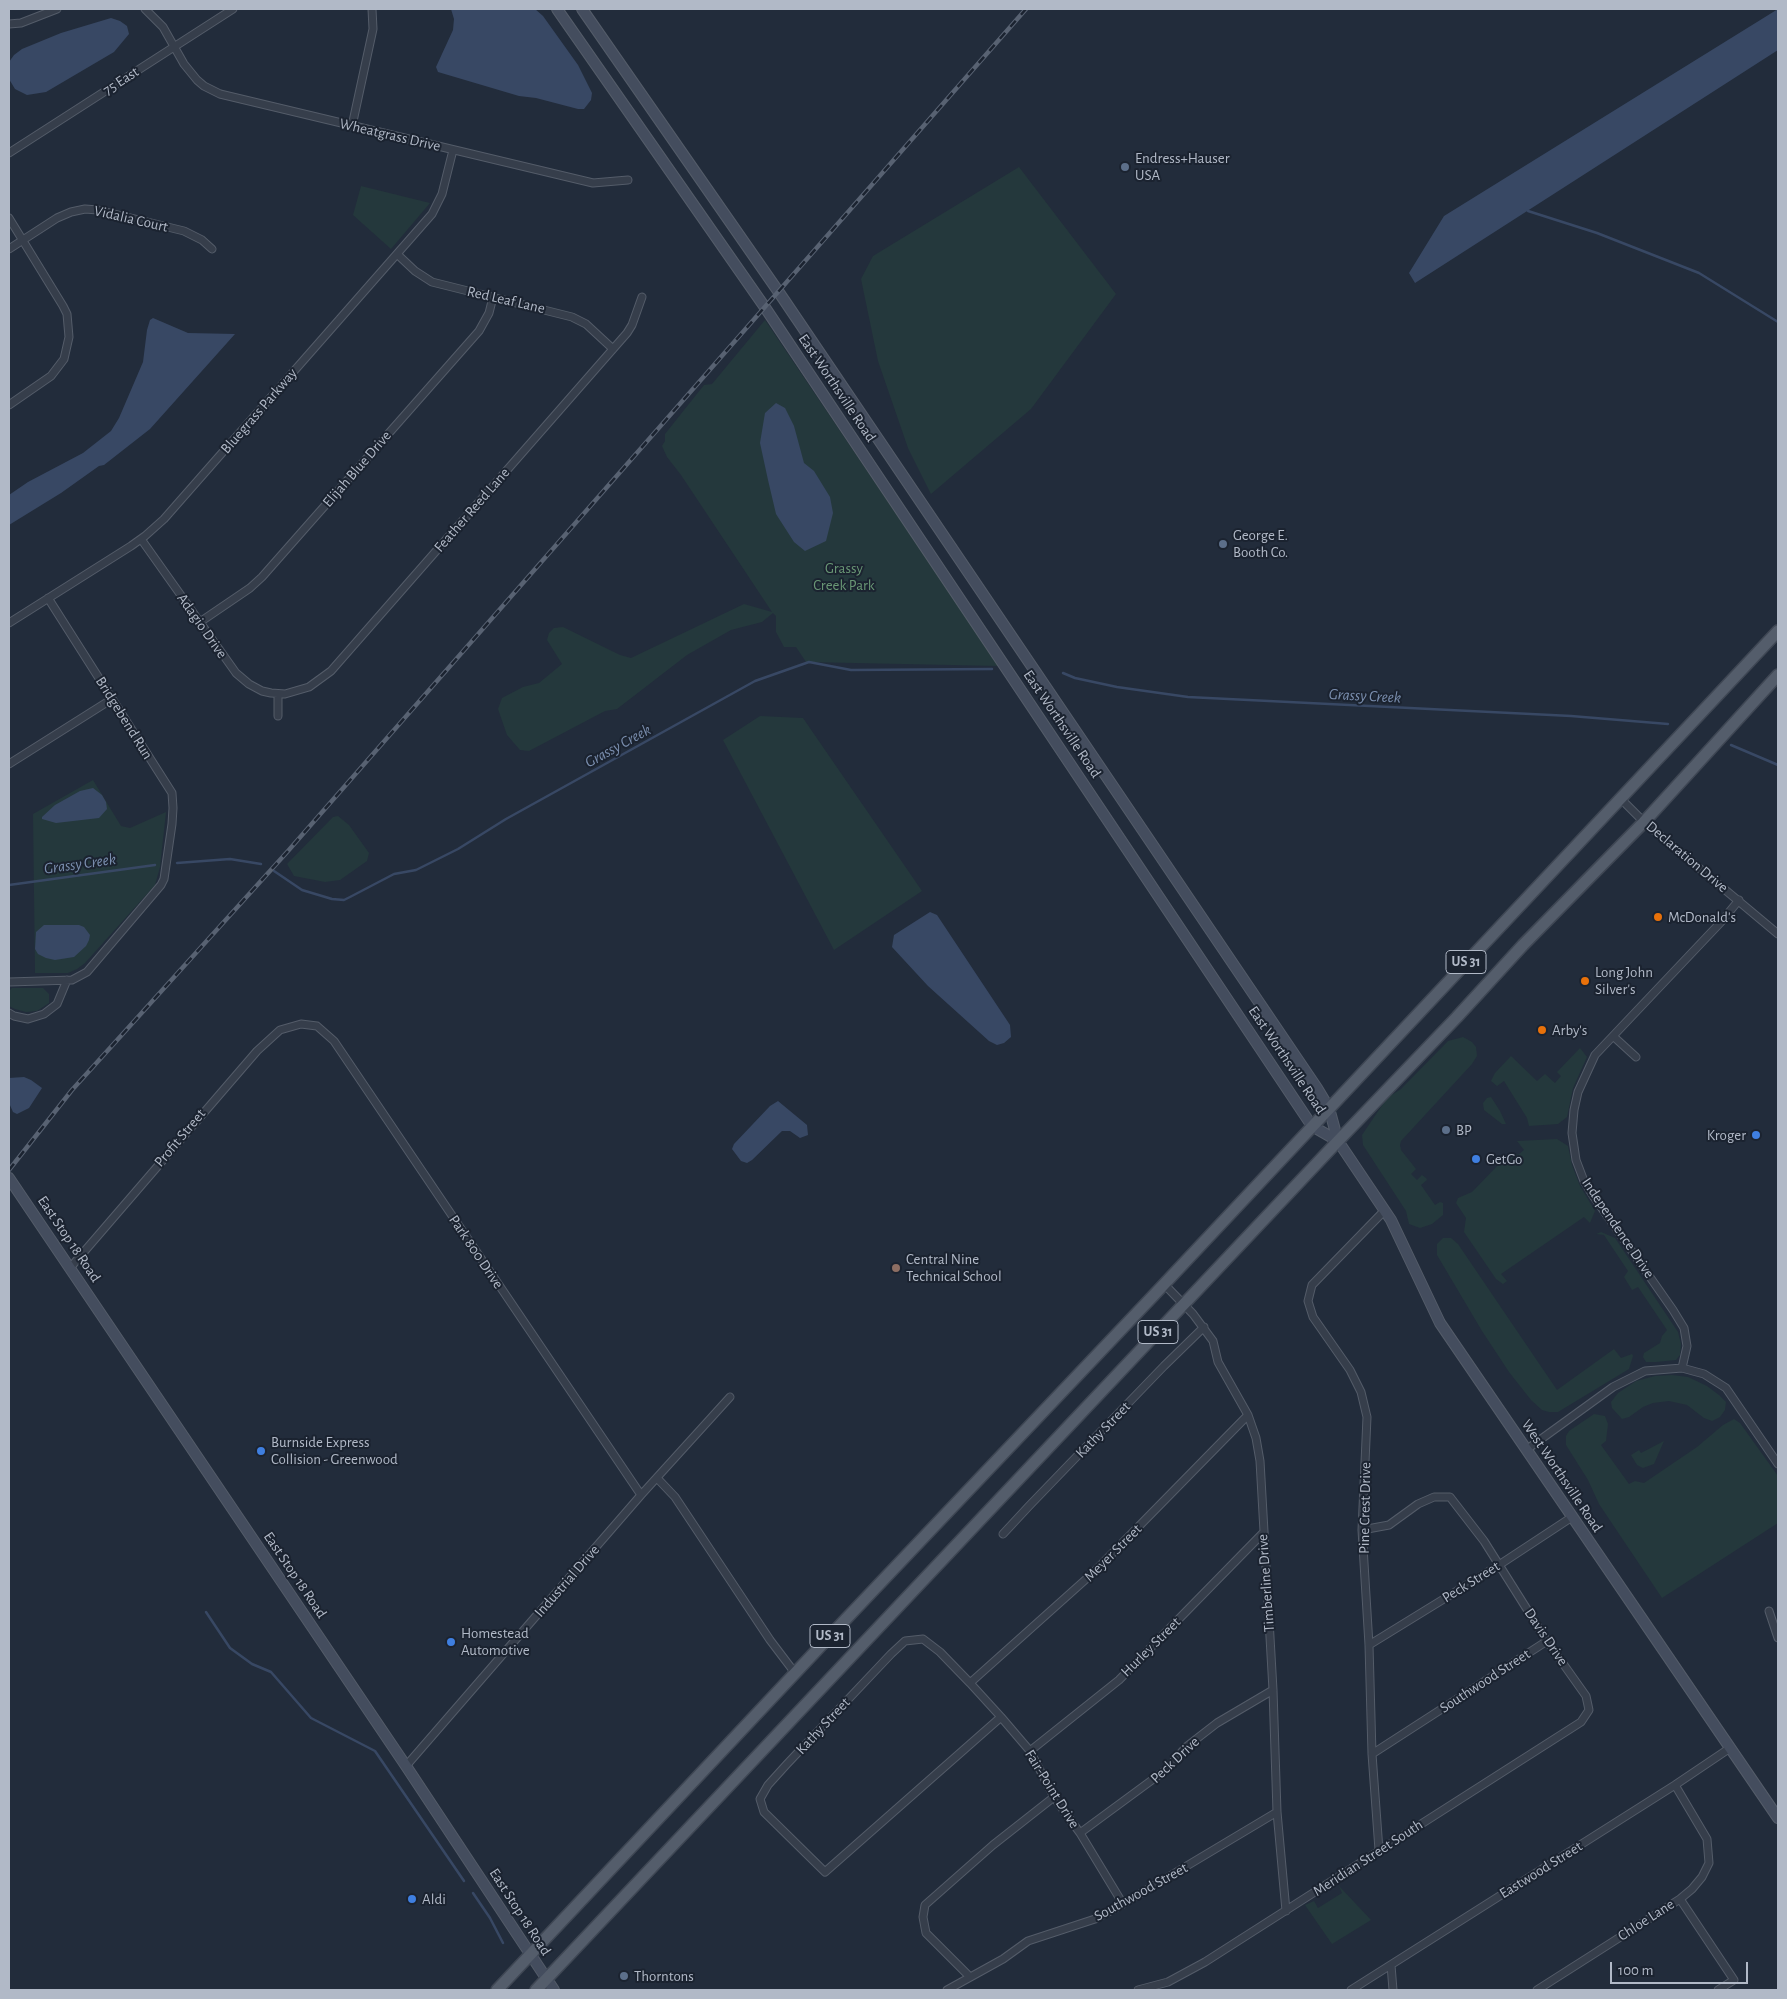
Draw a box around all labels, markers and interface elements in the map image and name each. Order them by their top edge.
street label: 75 East [100,63,142,99]
street label: Wheatgrass Drive [338,115,442,155]
place label: Endress+Hauser USA [1135,149,1229,184]
marker: Endress+Hauser USA [1119,161,1131,173]
street label: Vidalia Court [92,202,170,236]
street label: Red Leaf Lane [465,282,547,318]
street label: East Worthsville Road [794,331,880,445]
street label: Bluegrass Parkway [217,365,301,457]
street label: Elijah Blue Drive [319,427,395,511]
street label: Feather Reed Lane [430,464,514,556]
place label: George E. Booth Co. [1233,526,1288,561]
marker: George E. Booth Co. [1217,538,1229,550]
park label: Grassy Creek Park [813,559,875,594]
street label: Adagio Drive [173,590,231,662]
street label: East Worthsville Road [1019,667,1105,781]
street label: Bridgebend Run [91,673,157,763]
water label: Grassy Creek [1328,685,1402,707]
water label: Grassy Creek [582,720,654,772]
street label: Declaration Drive [1642,817,1732,897]
water label: Grassy Creek [43,849,117,879]
place label: McDonald's [1668,908,1736,926]
marker: McDonald's [1652,911,1664,923]
road number: US 31 [1446,950,1486,974]
place label: Long John Silver's [1595,963,1653,998]
marker: Long John Silver's [1579,975,1591,987]
street label: East Worthsville Road [1244,1003,1330,1117]
place label: Arby's [1552,1021,1587,1039]
marker: Arby's [1536,1024,1548,1036]
street label: Profit Street [150,1105,210,1171]
place label: BP [1456,1121,1472,1139]
marker: BP [1440,1124,1452,1136]
place label: Kroger [1707,1126,1746,1144]
marker: Kroger [1750,1129,1762,1141]
place label: GetGo [1486,1150,1522,1168]
marker: GetGo [1470,1153,1482,1165]
street label: Independence Drive [1578,1174,1658,1282]
street label: East Stop 18 Road [33,1192,105,1286]
street label: Park 800 Drive [445,1212,507,1292]
place label: Central Nine Technical School [906,1250,1002,1285]
marker: Central Nine Technical School [890,1262,902,1274]
road number: US 31 [1138,1320,1178,1344]
street label: Kathy Street [1072,1398,1134,1462]
street label: West Worthsville Road [1518,1416,1606,1536]
place label: Burnside Express Collision - Greenwood [271,1433,398,1468]
marker: Burnside Express Collision - Greenwood [255,1445,267,1457]
street label: Pine Crest Drive [1355,1462,1375,1554]
street label: Meyer Street [1080,1520,1146,1586]
street label: East Stop 18 Road [259,1528,331,1622]
street label: Timberline Drive [1254,1533,1278,1633]
street label: Industrial Drive [531,1541,603,1621]
street label: Peck Street [1439,1557,1503,1607]
street label: Davis Drive [1520,1605,1572,1669]
street label: Hurley Street [1117,1613,1185,1681]
place label: Homestead Automotive [461,1624,530,1659]
road number: US 31 [810,1624,850,1648]
marker: Homestead Automotive [445,1636,457,1648]
street label: Southwood Street [1436,1645,1534,1717]
street label: Kathy Street [792,1694,854,1758]
street label: Peck Drive [1147,1733,1203,1787]
street label: Fair-Point Drive [1021,1746,1083,1832]
street label: Meridian Street South [1310,1816,1426,1900]
street label: Eastwood Street [1496,1837,1586,1903]
street label: Southwood Street [1091,1859,1191,1925]
street label: East Stop 18 Road [485,1865,555,1959]
place label: Aldi [422,1890,446,1908]
marker: Aldi [406,1893,418,1905]
street label: Chloe Lane [1614,1895,1678,1945]
scale bar [1612,1952,1750,1984]
text: 100 m [1618,1963,1653,1978]
place label: Thorntons [634,1967,694,1985]
marker: Thorntons [618,1970,630,1982]

